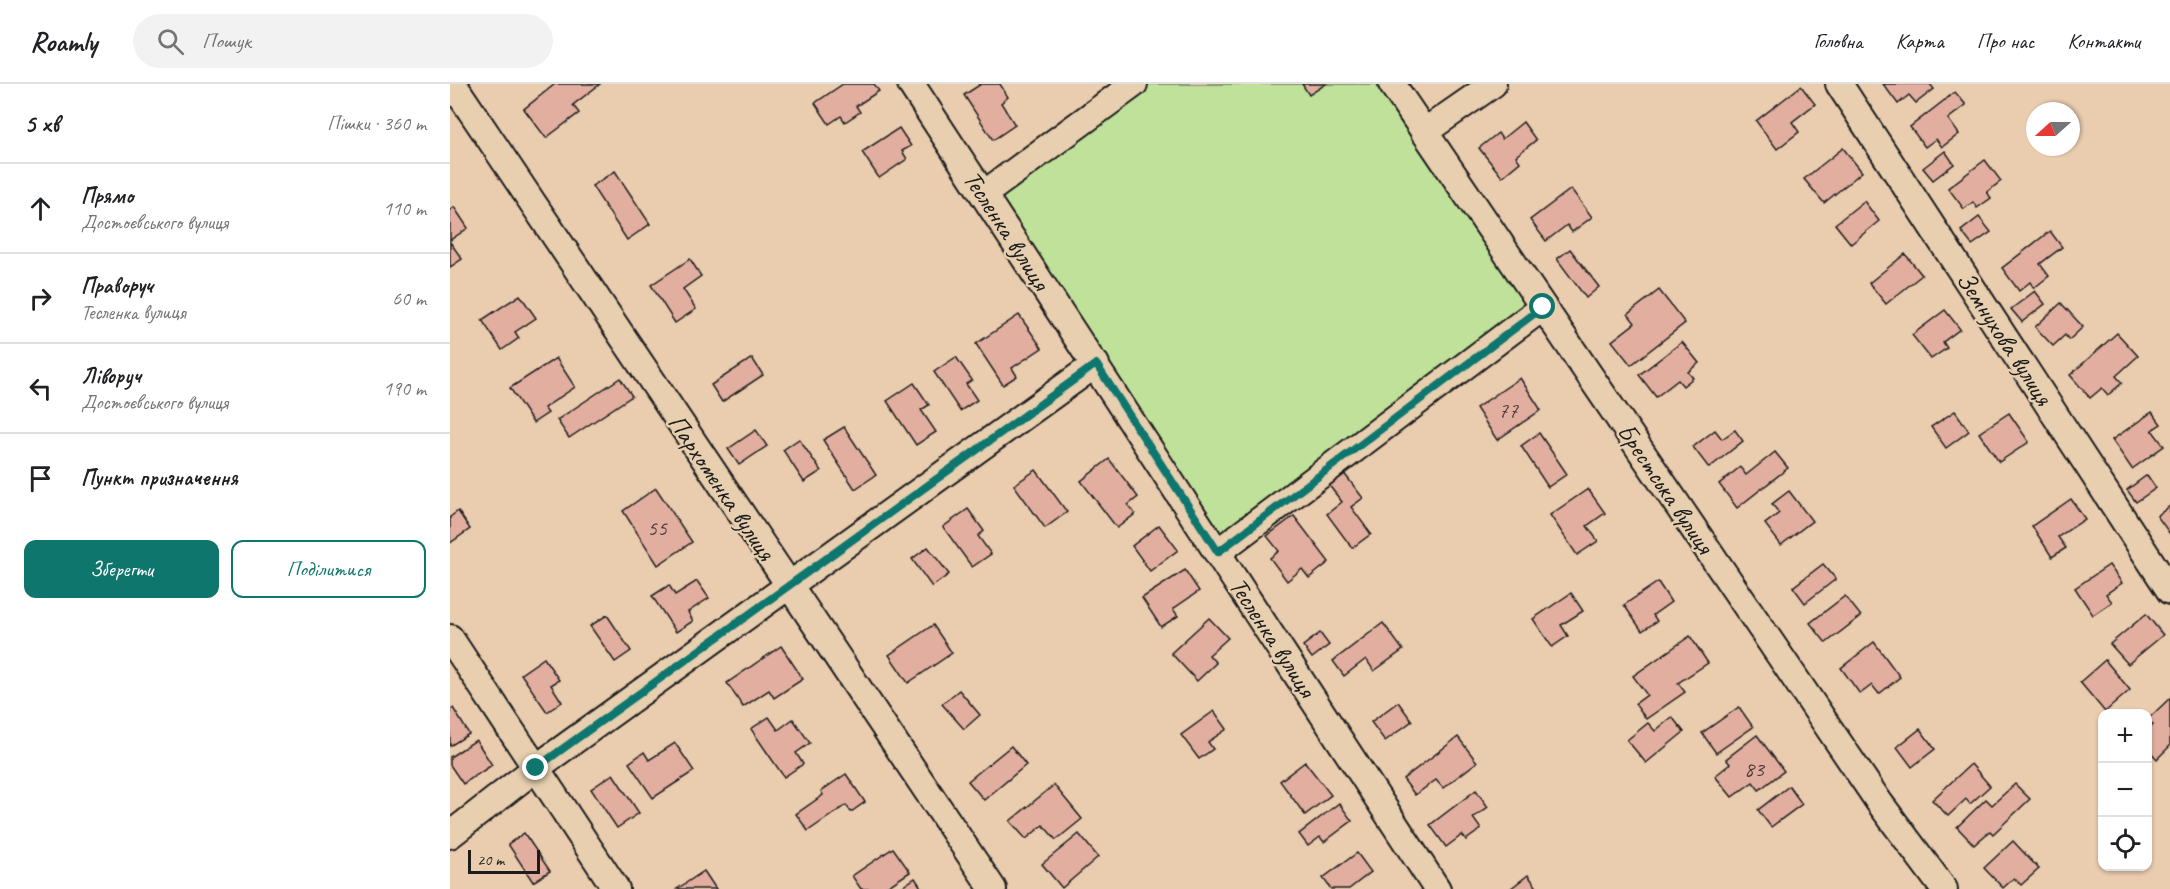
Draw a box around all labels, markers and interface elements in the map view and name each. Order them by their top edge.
search box [133,14,553,68]
text: Roamly [30,24,97,59]
icon: search [154,25,187,58]
text: Пошук [202,27,251,55]
text: Головна [1814,28,1863,54]
text: Карта [1896,28,1944,54]
text: Про нас [1977,28,2034,54]
text: Контакти [2067,28,2140,54]
north arrow [2026,102,2080,156]
text: 5 хв [24,107,59,140]
text: Пішки · 360 m [327,111,426,136]
street label: Тесленка вулиця [956,164,1059,298]
text: Прямо [81,182,133,210]
icon: ahead [24,192,57,225]
text: 110 m [383,196,426,221]
text: Достоєвського вулиця [81,210,228,235]
street label: Земнухова вулиця [1949,265,2061,413]
text: Праворуч [81,272,153,300]
icon: right [24,282,57,315]
text: 60 m [392,286,426,311]
route start [1529,293,1555,319]
text: Тесленка вулиця [81,300,186,325]
text: Ліворуч [81,362,141,390]
icon: left [24,372,57,405]
text: 190 m [383,376,426,401]
text: Достоєвського вулиця [81,390,228,415]
house number: 77 [1498,396,1519,424]
street label: Пархоменка вулиця [661,408,784,568]
street label: Брестська вулиця [1610,417,1722,561]
icon: arrive [24,462,57,495]
text: Пункт призначення [81,464,238,492]
house number: 55 [647,514,668,542]
button: Зберегти [24,540,219,598]
button: Поділитися [231,540,426,598]
street label: Тесленка вулиця [1222,571,1325,705]
map controls [2098,709,2152,871]
button: + [2098,709,2152,763]
route end [522,754,548,780]
house number: 83 [1744,755,1766,783]
button: − [2098,763,2152,817]
button: locate [2098,817,2152,871]
scale bar [468,847,540,874]
text: 20 m [477,850,504,870]

